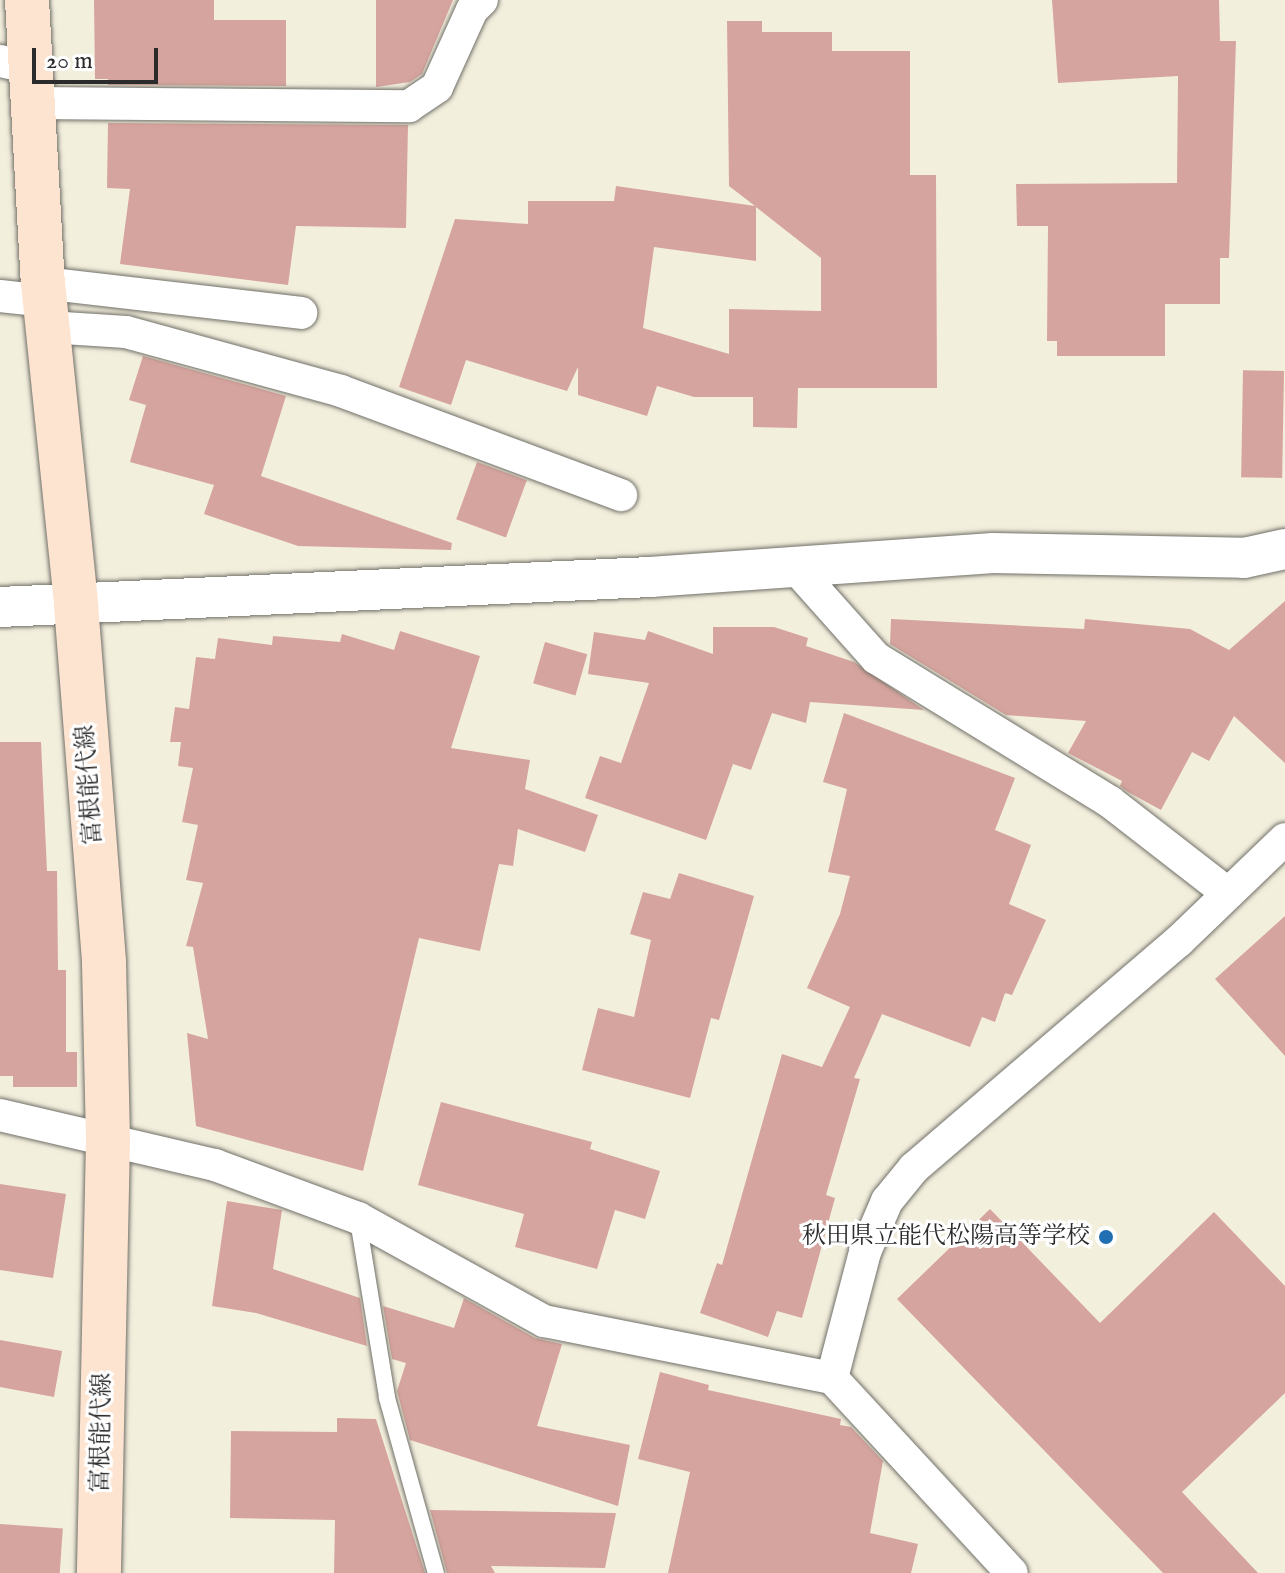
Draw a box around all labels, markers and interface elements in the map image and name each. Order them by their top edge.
scale bar [36,32,162,82]
text: 20 m [46,46,93,77]
street label: 富根能代線 [71,724,109,846]
place label: 秋田県立能代松陽高等学校 [802,1223,1090,1251]
marker: 秋田県立能代松陽高等学校 [1097,1228,1115,1246]
street label: 富根能代線 [87,1373,117,1493]

